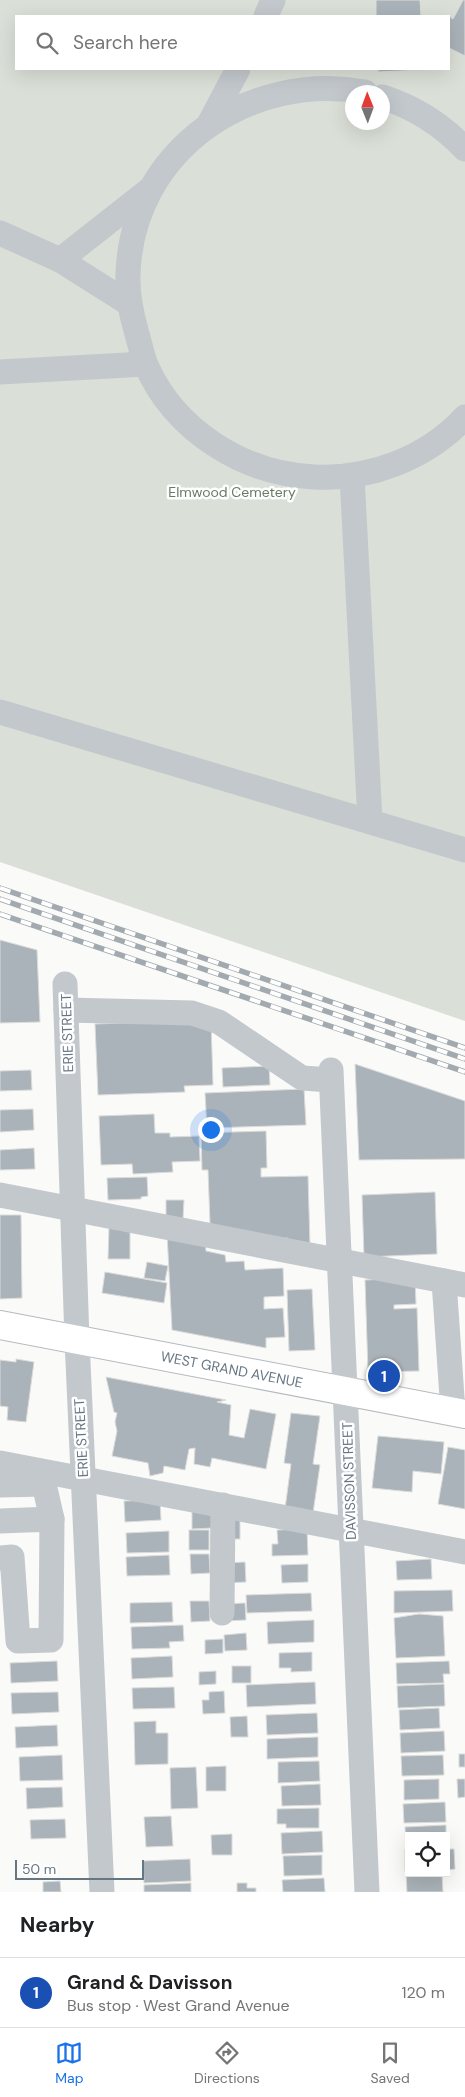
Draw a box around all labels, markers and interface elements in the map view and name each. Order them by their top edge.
search box [15,15,450,70]
icon: search [33,29,61,57]
text: Search here [73,30,178,55]
north arrow [345,85,390,130]
park label: Elmwood Cemetery [168,483,296,501]
street label: ERIE STREET [57,993,77,1073]
your location [198,1117,224,1143]
street label: WEST GRAND AVENUE [159,1347,304,1392]
pin: 1 [368,1357,400,1395]
street label: ERIE STREET [70,1398,92,1478]
street label: DAVISSON STREET [338,1422,360,1540]
map controls [405,1832,450,1877]
button: locate [405,1832,450,1877]
scale bar [15,1857,144,1880]
text: 50 m [22,1860,56,1878]
text: Nearby [20,1911,94,1939]
text: Grand & Davisson [67,1970,232,1995]
text: 1 [33,1982,39,2003]
text: 120 m [401,1982,445,2003]
text: Bus stop · West Grand Avenue [67,1995,290,2016]
tab: Map [55,2039,83,2087]
tab: Directions [194,2039,260,2087]
tab: Saved [370,2039,410,2087]

